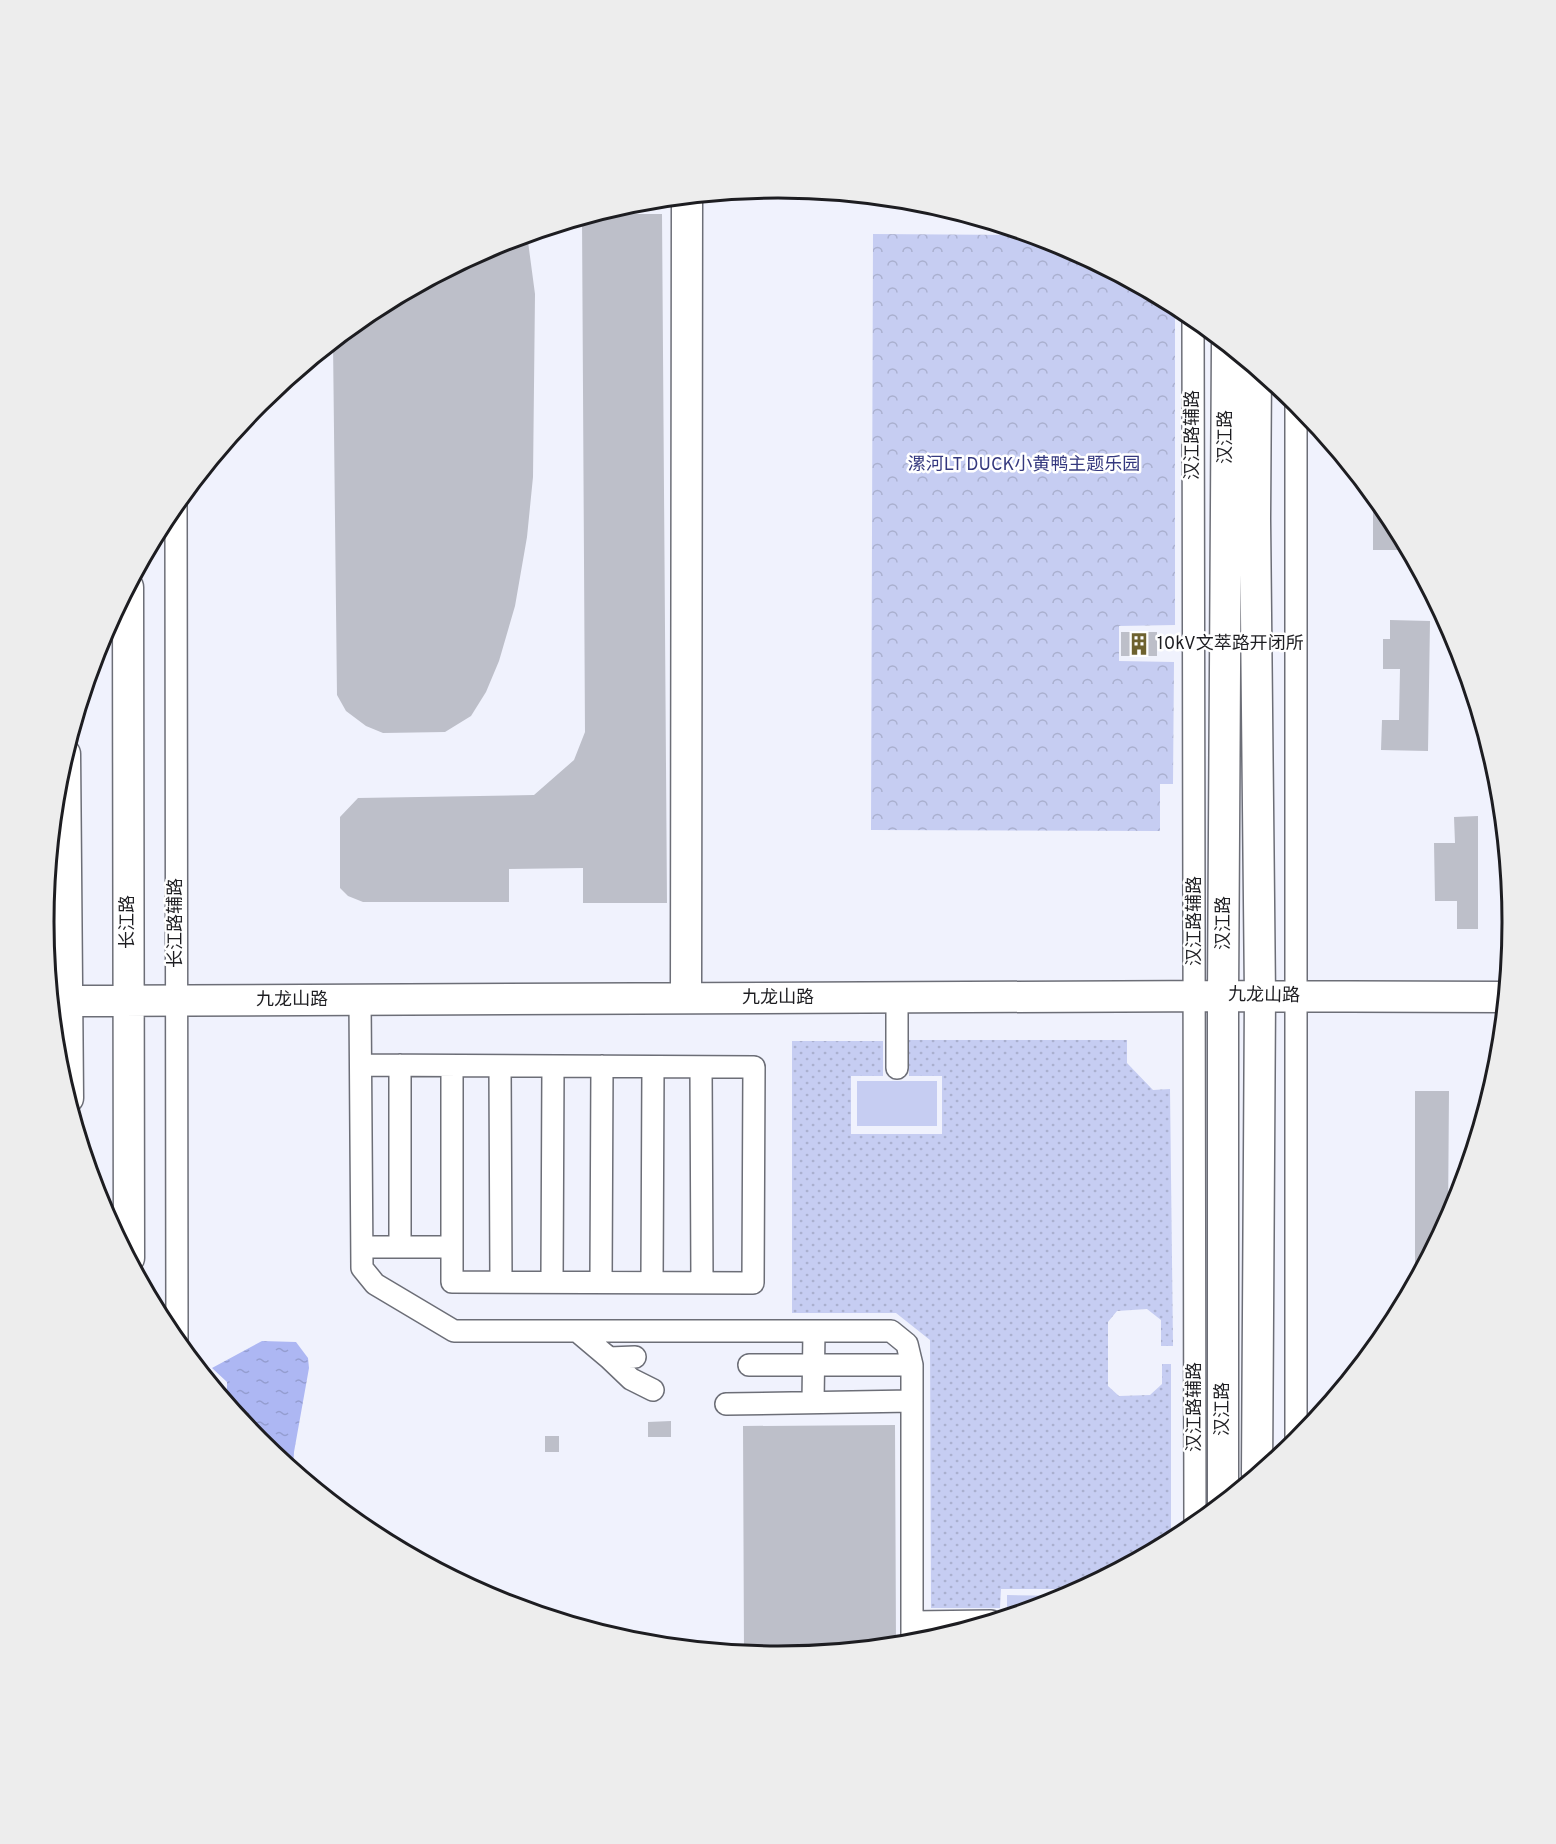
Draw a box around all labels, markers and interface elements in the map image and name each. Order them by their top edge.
street label: 汉江路辅路 [1182,390,1205,480]
street label: 汉江路 [1215,410,1238,464]
park label: 漯河LT DUCK小黄鸭主题乐园 [908,454,1140,477]
building icon: 10kV文萃路开闭所 [1126,631,1152,657]
place label: 10kV文萃路开闭所 [1157,633,1304,656]
street label: 汉江路辅路 [1184,876,1207,966]
street label: 长江路辅路 [165,878,188,968]
street label: 长江路 [117,895,140,949]
street label: 汉江路 [1213,896,1236,950]
street label: 九龙山路 [1228,984,1300,1008]
street label: 九龙山路 [742,987,814,1010]
street label: 九龙山路 [256,989,328,1012]
street label: 汉江路辅路 [1184,1362,1207,1452]
street label: 汉江路 [1212,1382,1235,1436]

